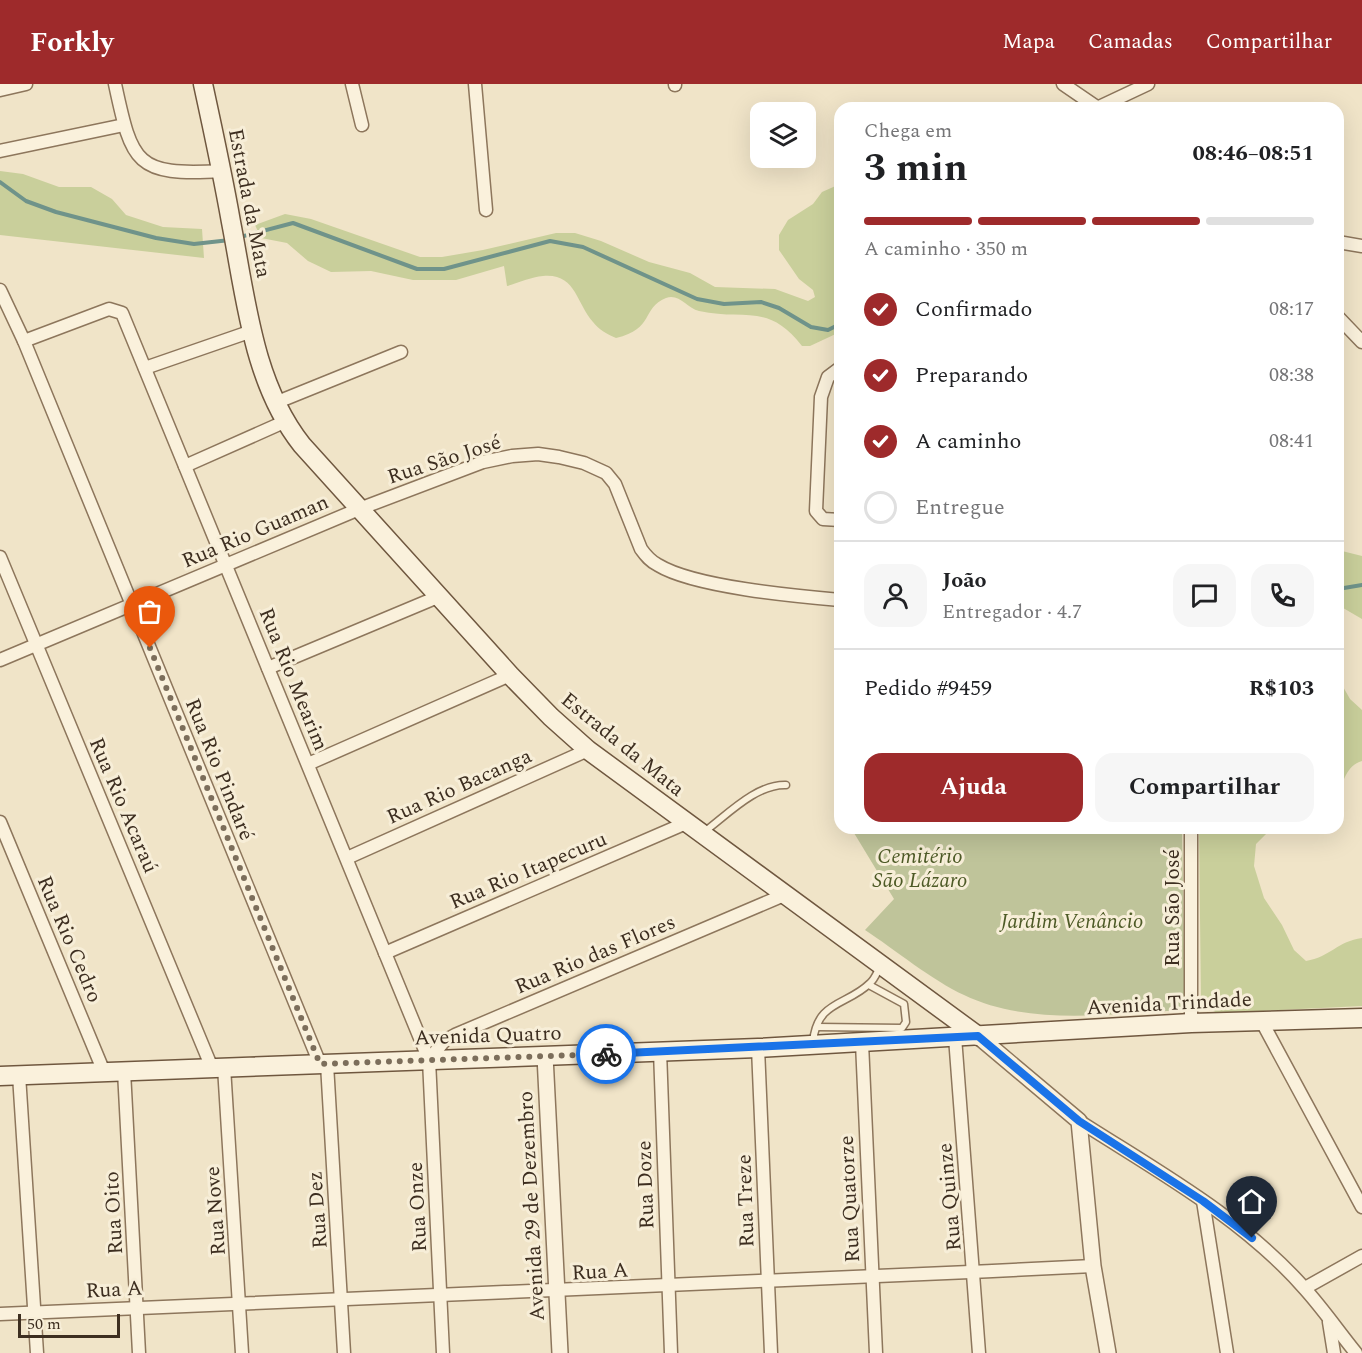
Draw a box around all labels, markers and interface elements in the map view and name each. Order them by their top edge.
text: Forkly [30,21,114,64]
text: Mapa [1002,26,1055,58]
text: Camadas [1088,26,1173,58]
text: Compartilhar [1206,26,1332,58]
map controls [750,102,816,168]
button: layers [750,102,816,168]
text: Chega em [864,116,952,146]
street label: Estrada da Mata [219,126,279,281]
text: 08:46–08:51 [1192,137,1314,170]
text: 3 min [864,139,968,198]
text: A caminho · 350 m [864,234,1028,264]
icon: check [864,293,897,326]
text: Confirmado [915,293,1032,326]
text: 08:17 [1269,294,1314,324]
icon: check [864,359,897,392]
text: Preparando [915,359,1028,392]
text: 08:38 [1269,360,1314,390]
icon: check [864,425,897,458]
text: A caminho [915,425,1021,458]
text: 08:41 [1269,426,1314,456]
street label: Rua São José [383,427,505,493]
street label: Rua Rio Guaman [177,487,334,577]
text: Entregue [915,491,1005,524]
button: person [864,564,927,627]
text: João [942,564,987,597]
button: chat [1173,564,1236,627]
button: phone [1251,564,1314,627]
pin [124,586,175,648]
icon: bag [133,595,166,628]
text: Entregador · 4.7 [942,597,1082,627]
street label: Rua Rio Mearim [250,603,336,756]
text: Pedido #9459 [864,672,992,705]
text: R$103 [1249,672,1314,705]
street label: Estrada da Mata [553,685,692,805]
street label: Rua Rio Pindaré [176,693,262,845]
street label: Rua Rio Acaraú [80,733,166,878]
street label: Rua Rio Bacanga [382,740,538,833]
button: Ajuda [864,753,1083,822]
button: Compartilhar [1095,753,1314,822]
street label: Rua Rio Itapecuru [445,823,612,919]
park label: Cemitério São Lázaro [873,841,967,897]
street label: Rua São José [1157,849,1189,967]
street label: Rua Rio Cedro [28,871,110,1008]
park label: Jardim Venâncio [999,906,1143,938]
street label: Rua Rio das Flores [510,907,681,1003]
street label: Avenida Trindade [1085,984,1253,1024]
street label: Avenida Quatro [414,1017,562,1055]
courier [576,1024,636,1084]
icon: bike [590,1038,623,1071]
street label: Avenida 29 de Dezembro [510,1090,554,1322]
street label: Rua Quatorze [831,1135,869,1263]
street label: Rua Doze [628,1140,664,1230]
street label: Rua Quinze [929,1141,971,1252]
street label: Rua Treze [728,1154,764,1248]
street label: Rua Onze [400,1161,436,1253]
street label: Rua Nove [197,1165,235,1257]
street label: Rua Oito [96,1170,132,1255]
street label: Rua Dez [299,1170,337,1250]
pin [1226,1176,1277,1238]
icon: home [1235,1185,1268,1218]
street label: Rua A [571,1255,630,1289]
street label: Rua A [85,1273,144,1307]
scale bar [18,1311,120,1338]
text: 50 m [27,1312,61,1336]

